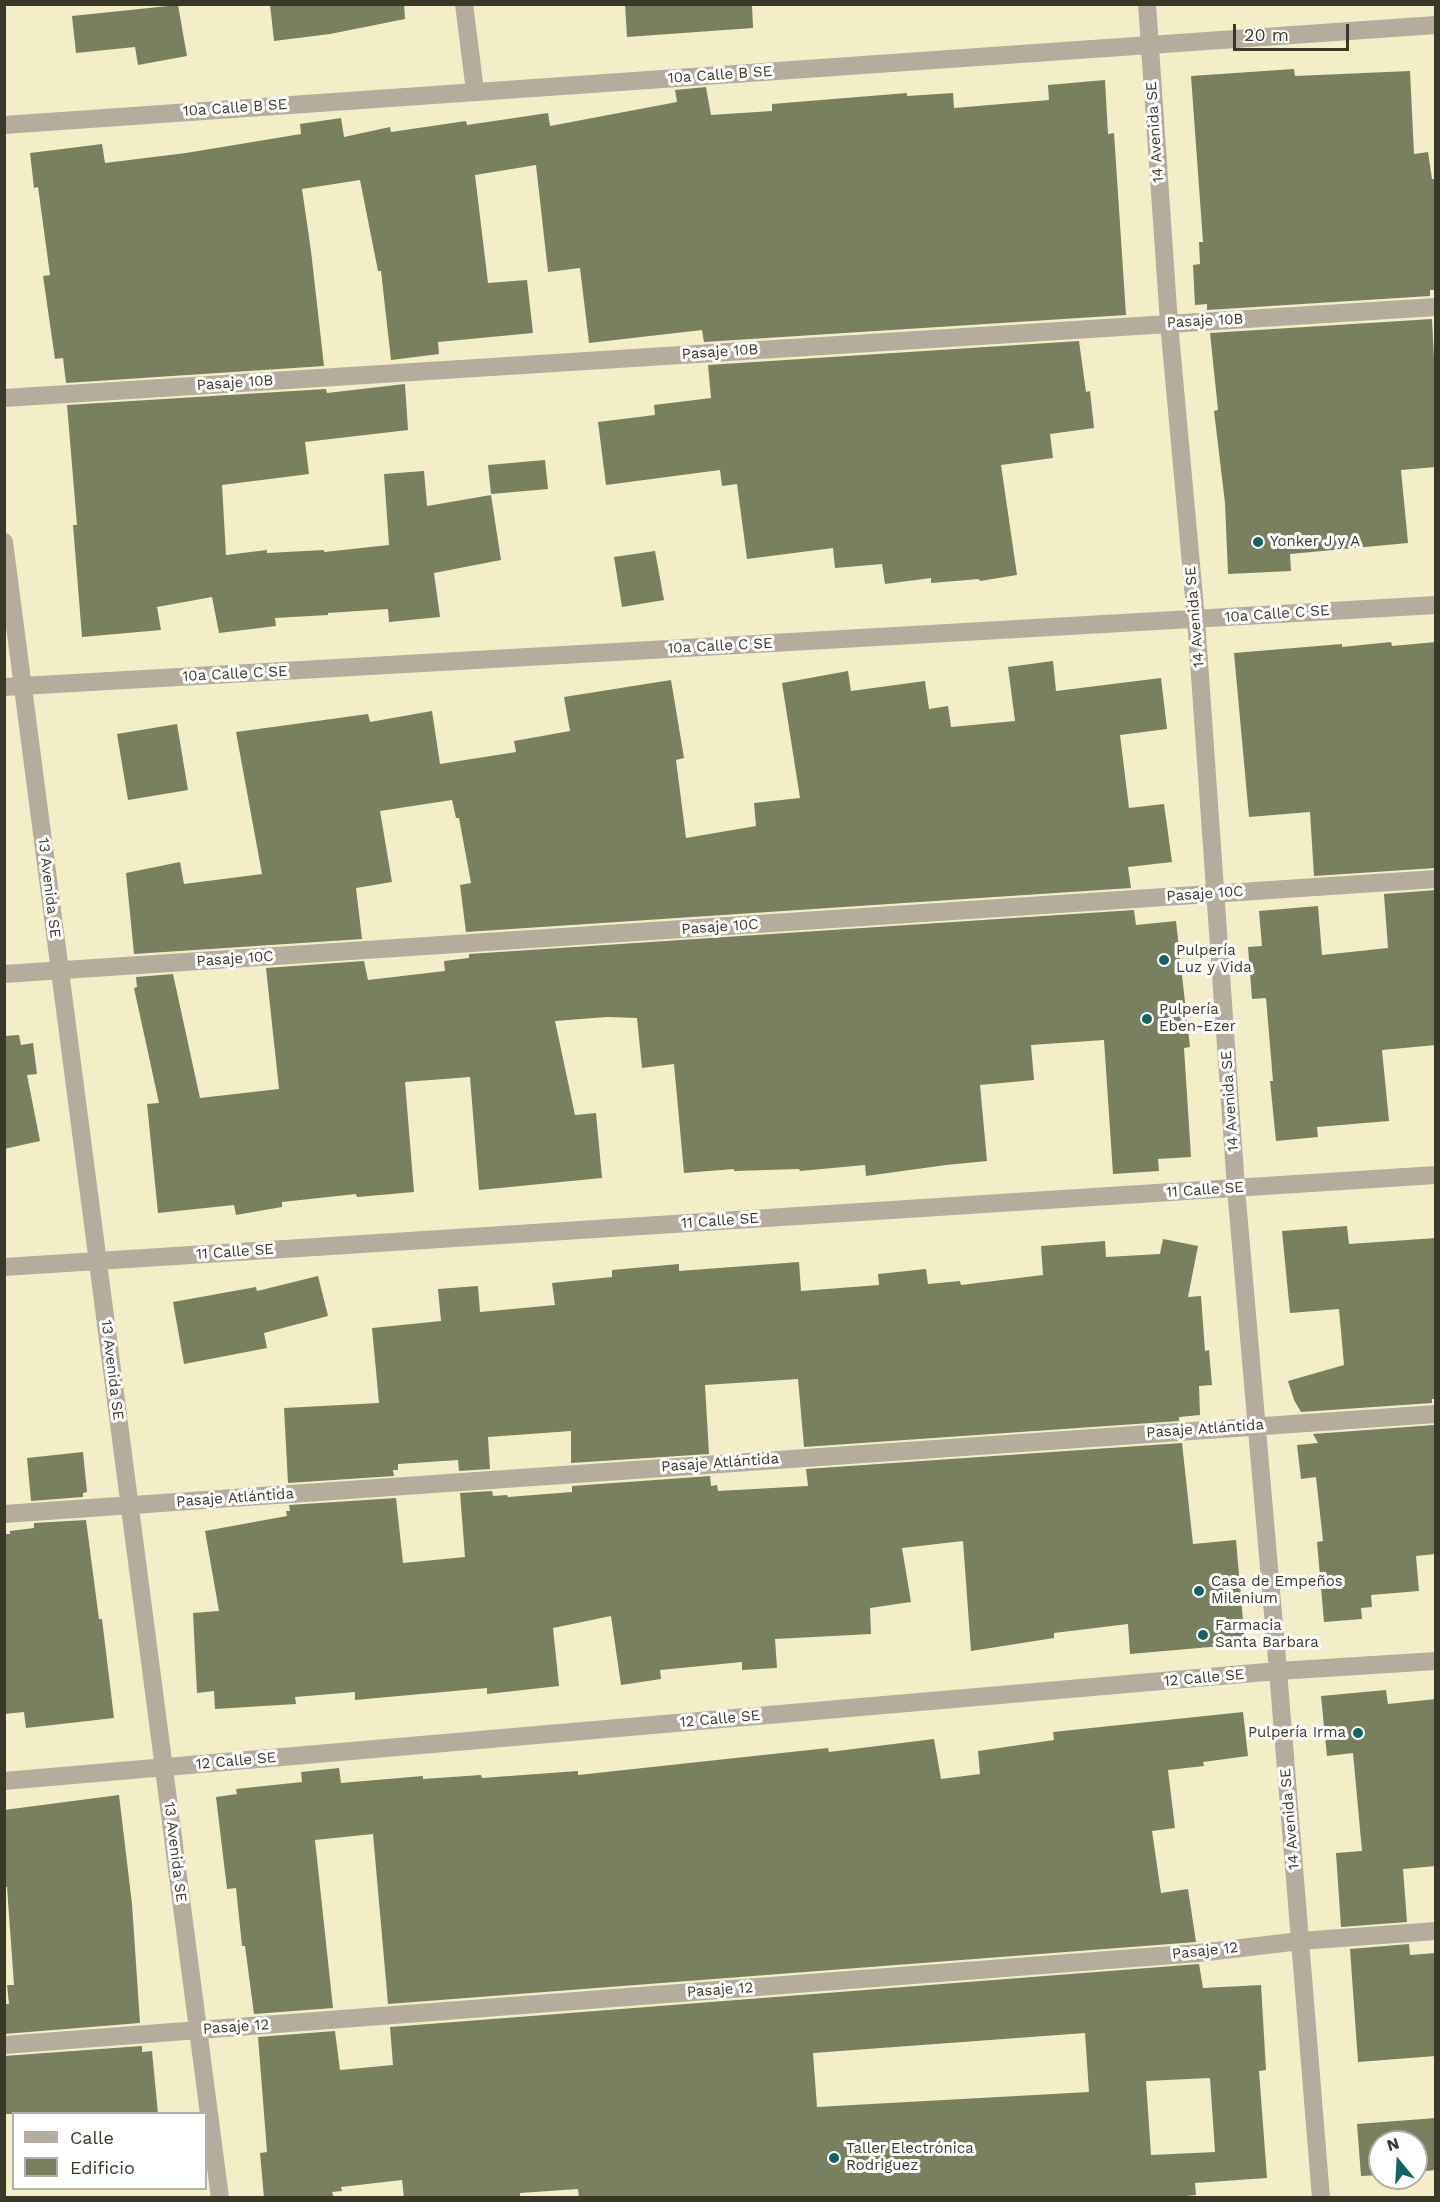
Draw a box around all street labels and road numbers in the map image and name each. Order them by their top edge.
street label: 10a Calle B SE [667,62,773,88]
street label: 14 Avenida SE [1142,81,1168,183]
street label: 10a Calle B SE [182,95,288,121]
street label: Pasaje 10B [1166,310,1244,332]
street label: Pasaje 10B [681,340,759,364]
street label: Pasaje 10B [196,371,274,395]
street label: 14 Avenida SE [1182,566,1208,668]
street label: 10a Calle C SE [1224,601,1330,627]
street label: 10a Calle C SE [667,634,773,658]
street label: 10a Calle C SE [182,662,288,686]
street label: 13 Avenida SE [34,837,64,939]
street label: Pasaje 10C [1166,882,1244,906]
street label: Pasaje 10C [681,915,759,939]
street label: Pasaje 10C [196,947,274,971]
street label: 14 Avenida SE [1217,1050,1243,1152]
street label: 11 Calle SE [1166,1178,1244,1202]
street label: 11 Calle SE [681,1209,759,1233]
street label: 11 Calle SE [196,1240,274,1264]
street label: 13 Avenida SE [97,1319,127,1421]
street label: Pasaje Atlántida [1146,1416,1264,1442]
street label: Pasaje Atlántida [661,1450,779,1476]
street label: Pasaje Atlántida [176,1485,294,1511]
street label: 12 Calle SE [1163,1666,1245,1690]
street label: 12 Calle SE [679,1707,761,1731]
street label: 12 Calle SE [195,1749,277,1773]
street label: 14 Avenida SE [1277,1768,1303,1870]
street label: 13 Avenida SE [160,1801,190,1903]
street label: Pasaje 12 [1171,1939,1239,1963]
street label: Pasaje 12 [686,1979,754,2001]
street label: Pasaje 12 [202,2016,270,2038]

